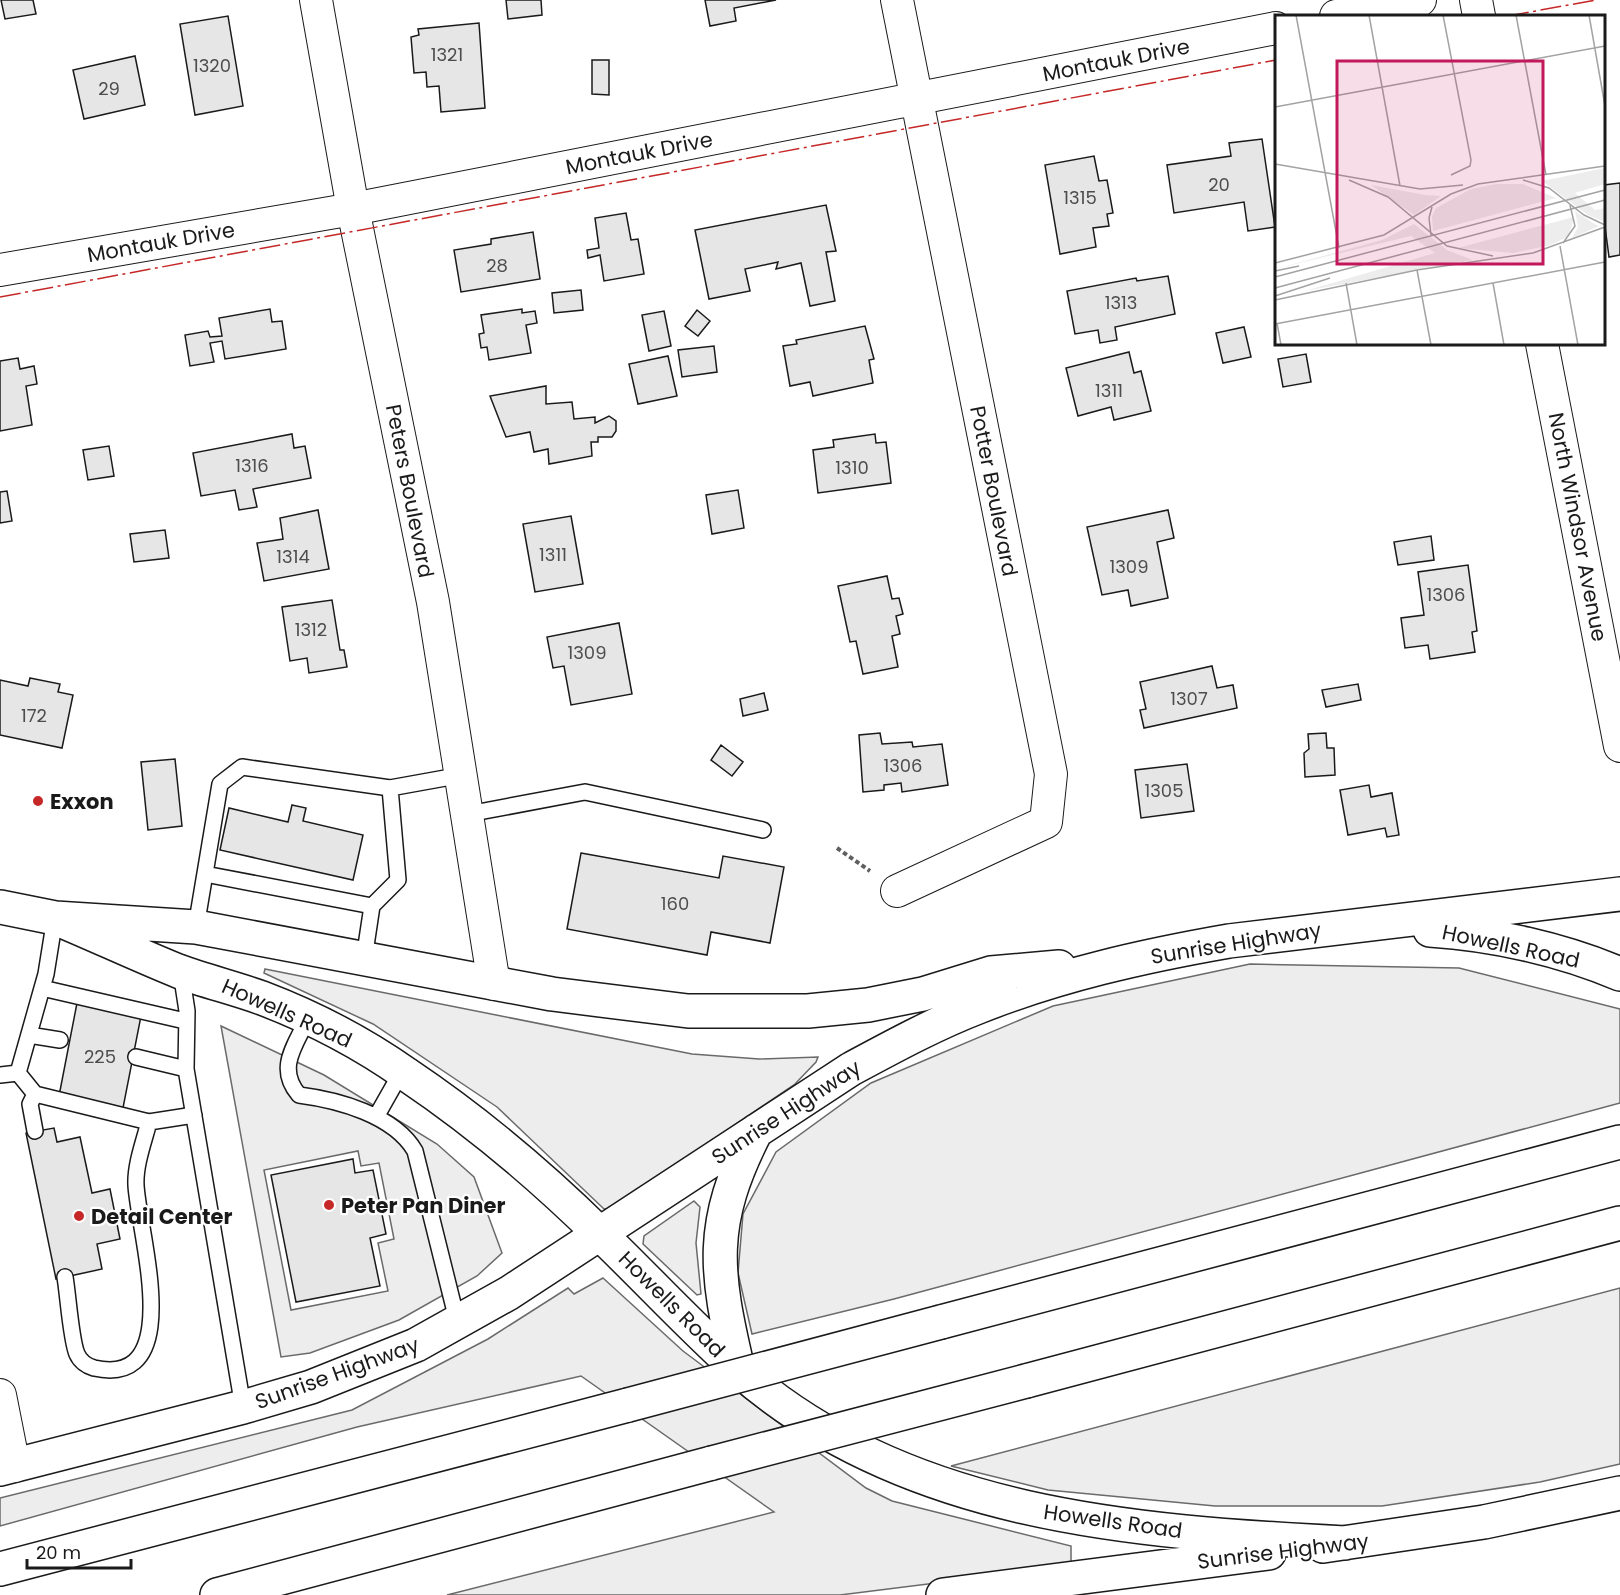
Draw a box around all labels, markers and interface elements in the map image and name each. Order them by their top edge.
inset map [1275,15,1605,345]
street label: Montauk Drive [1040,32,1192,88]
house number: 1321 [431,42,463,67]
house number: 1320 [193,53,231,78]
house number: 29 [98,76,120,101]
street label: Montauk Drive [563,125,715,181]
house number: 20 [1208,172,1230,197]
house number: 1315 [1063,185,1097,210]
street label: Montauk Drive [85,215,237,269]
house number: 28 [486,253,508,278]
house number: 1313 [1105,290,1137,315]
house number: 1311 [1095,378,1123,403]
street label: Peters Boulevard [379,402,441,580]
street label: Potter Boulevard [963,403,1025,579]
street label: North Windsor Avenue [1542,410,1614,644]
house number: 1316 [235,453,269,478]
house number: 1310 [835,455,869,480]
house number: 1311 [539,542,567,567]
house number: 1314 [276,544,310,569]
house number: 1309 [1109,554,1149,579]
house number: 1306 [1426,582,1466,607]
house number: 1312 [295,617,327,642]
house number: 1309 [567,640,607,665]
house number: 1307 [1170,686,1208,711]
house number: 172 [21,703,47,728]
house number: 1306 [883,753,923,778]
house number: 1305 [1145,778,1183,803]
place label: Exxon [50,787,114,816]
marker: Exxon [31,794,45,808]
house number: 160 [661,891,689,916]
street label: Sunrise Highway [1149,915,1324,971]
street label: Howells Road [1440,917,1582,975]
street label: Howells Road [217,971,357,1055]
house number: 225 [84,1044,116,1069]
street label: Sunrise Highway [706,1053,866,1171]
place label: Peter Pan Diner [341,1191,505,1220]
marker: Peter Pan Diner [322,1198,336,1212]
place label: Detail Center [91,1202,232,1231]
marker: Detail Center [72,1209,86,1223]
street label: Howells Road [612,1244,732,1364]
street label: Sunrise Highway [251,1330,423,1416]
street label: Howells Road [1042,1497,1184,1545]
street label: Sunrise Highway [1196,1526,1370,1576]
scale bar [27,1532,130,1570]
text: 20 m [36,1540,81,1565]

